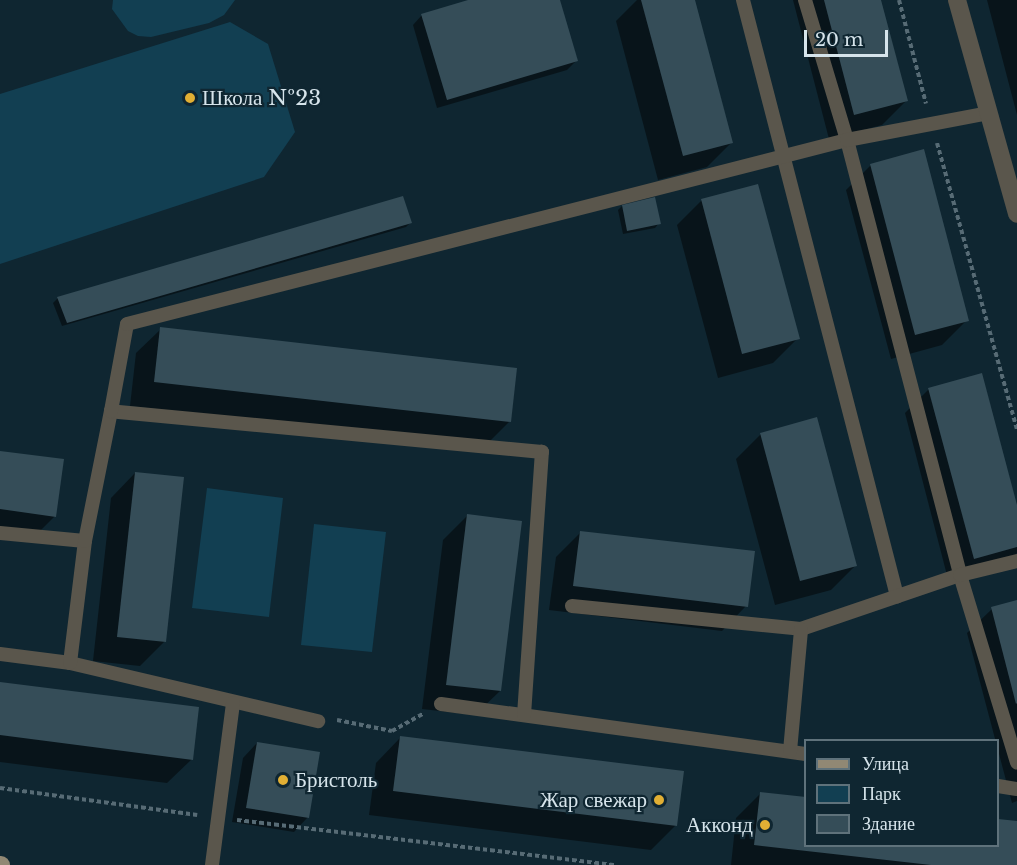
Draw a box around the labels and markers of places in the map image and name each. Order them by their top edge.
place label: Школа №23 [202,85,321,111]
marker: Школа №23 [183,91,197,105]
place label: Бристоль [295,767,377,793]
marker: Бристоль [276,773,290,787]
place label: Жар свежар [540,787,647,813]
marker: Жар свежар [652,793,666,807]
place label: Акконд [686,812,753,838]
marker: Акконд [758,818,772,832]

